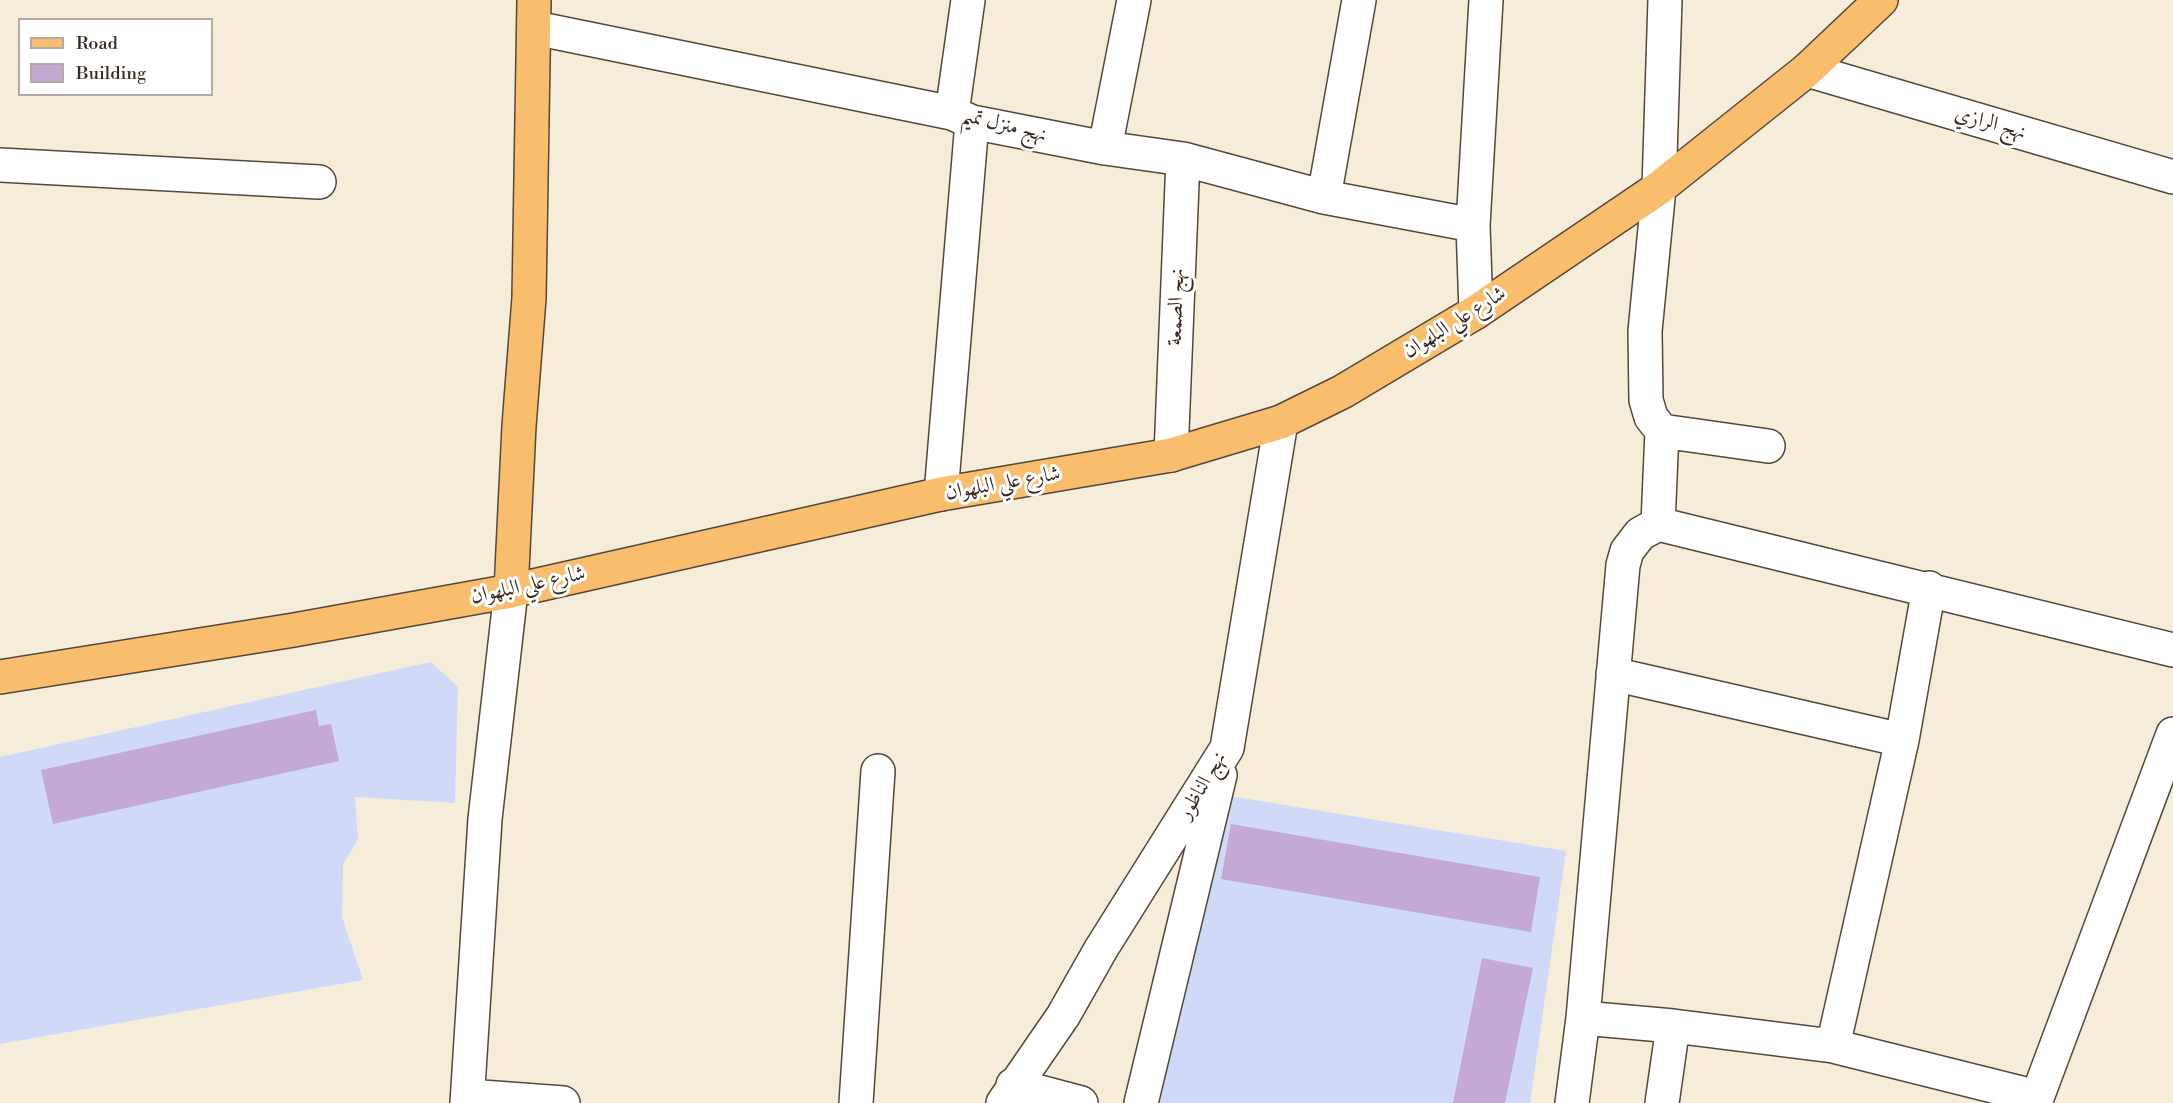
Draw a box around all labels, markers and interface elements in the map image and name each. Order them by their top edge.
legend [18,18,213,96]
text: Road [76,32,118,55]
text: Building [76,62,146,85]
street label: نهج الرازي [1951,102,2029,146]
street label: نهج منزل تميم [959,103,1049,149]
street label: نهج الصمعة [1163,268,1191,346]
street label: شارع علي البلهوان [1399,281,1511,365]
street label: شارع علي البلهوان [943,461,1063,507]
street label: شارع علي البلهوان [468,562,588,610]
street label: نهج الناظور [1173,748,1233,824]

